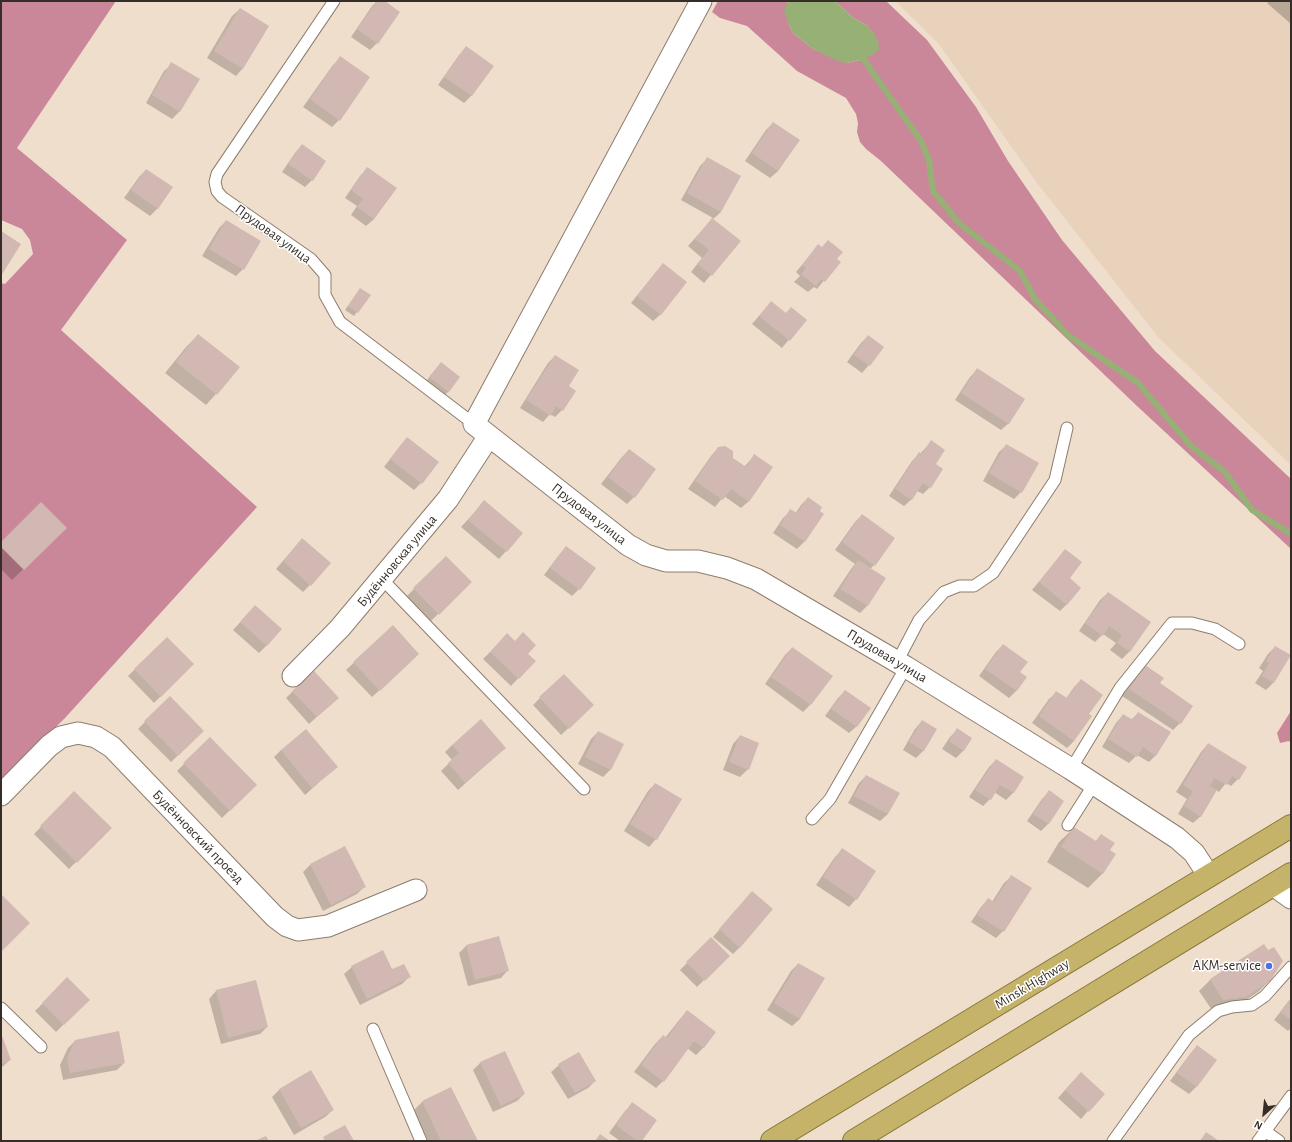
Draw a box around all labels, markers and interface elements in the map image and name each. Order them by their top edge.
street label: Прудовая улица [231,201,315,267]
street label: Прудовая улица [548,480,630,548]
street label: Будённовская улица [354,511,440,611]
street label: Прудовая улица [844,625,930,687]
street label: Будённовский проезд [149,786,247,888]
street label: Minsk Highway [992,955,1072,1013]
place label: AKM-service [1193,958,1261,974]
marker: AKM-service [1264,961,1274,971]
north arrow [1244,1094,1284,1134]
text: N [1252,1118,1264,1132]

